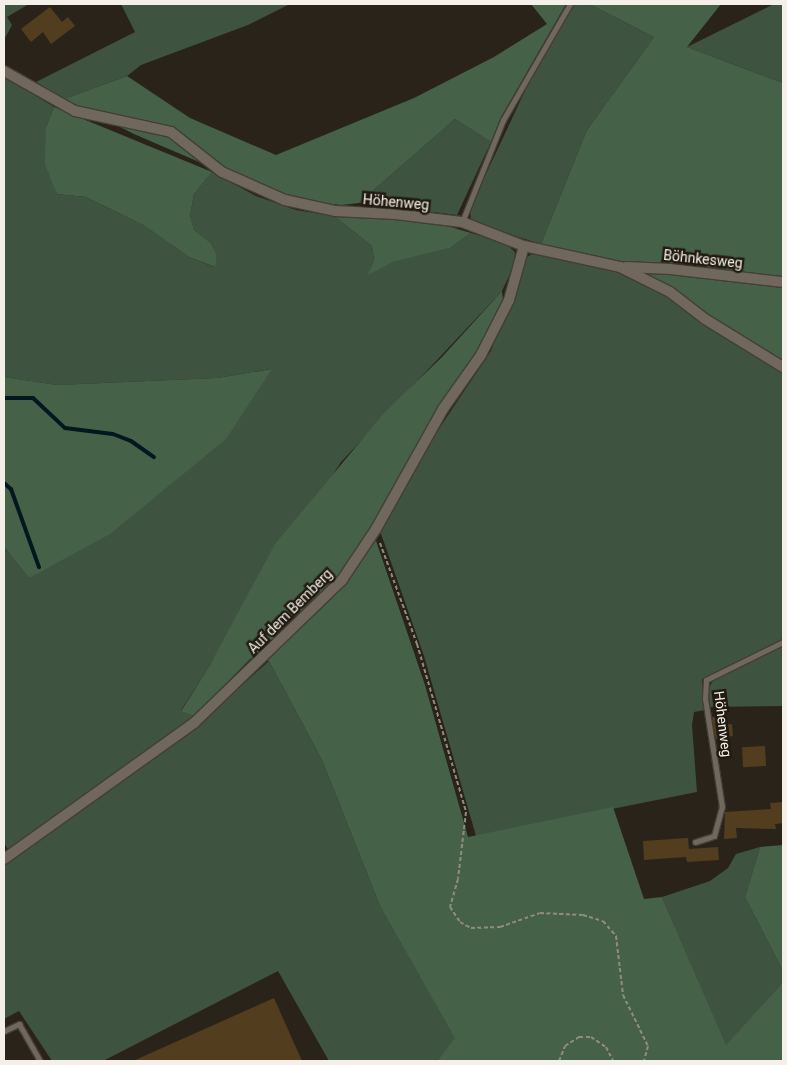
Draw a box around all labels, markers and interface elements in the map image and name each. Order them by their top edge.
street label: Höhenweg [362,191,430,213]
street label: Böhnkesweg [663,246,743,272]
street label: Auf dem Bemberg [244,565,336,657]
street label: Höhenweg [711,690,735,758]

